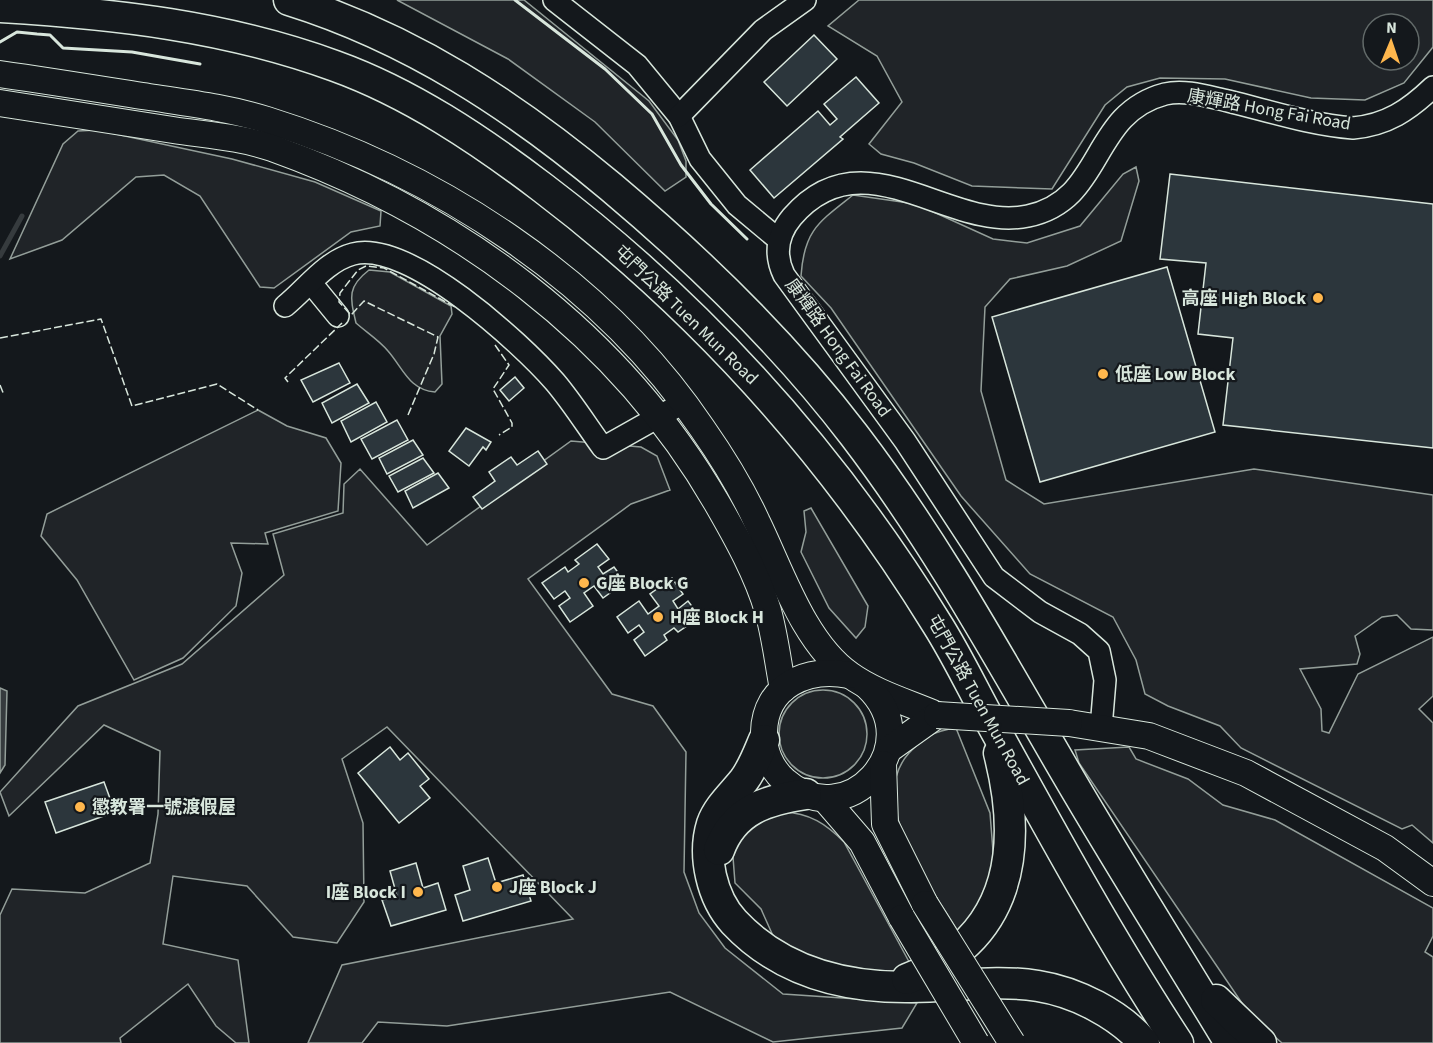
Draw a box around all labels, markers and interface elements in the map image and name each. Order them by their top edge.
north arrow [1361,12,1421,72]
text: N [1386,17,1397,39]
street label: 康輝路 Hong Fai Road [1185,83,1353,137]
street label: 屯門公路 Tuen Mun Road [608,239,764,391]
street label: 康輝路 Hong Fai Road [779,274,897,422]
place label: 高座 High Block [1181,286,1306,311]
marker: 高座 High Block [1311,291,1325,305]
place label: 低座 Low Block [1115,362,1236,387]
marker: 低座 Low Block [1096,367,1110,381]
place label: G座 Block G [596,571,688,596]
marker: G座 Block G [577,576,591,590]
place label: H座 Block H [670,605,764,630]
marker: H座 Block H [651,610,665,624]
street label: 屯門公路 Tuen Mun Road [921,610,1035,790]
place label: 懲教署一號渡假屋 [92,795,236,820]
marker: 懲教署一號渡假屋 [73,800,87,814]
place label: J座 Block J [509,875,597,900]
place label: I座 Block I [326,880,406,905]
marker: J座 Block J [490,880,504,894]
marker: I座 Block I [411,885,425,899]

